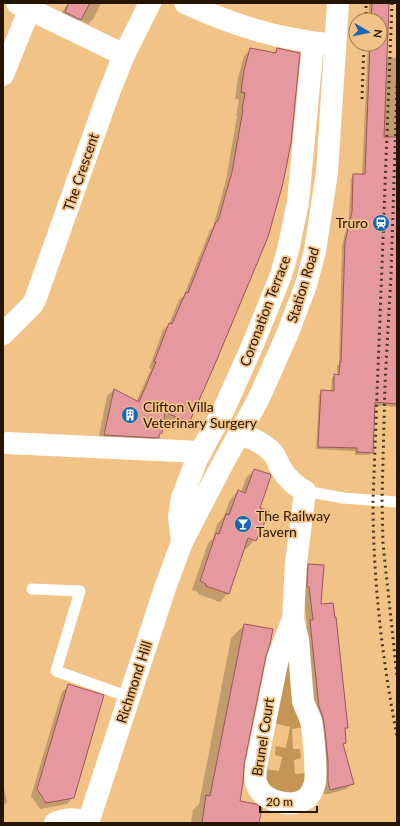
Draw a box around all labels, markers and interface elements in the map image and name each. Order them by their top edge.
north arrow [348,12,388,52]
text: N [371,28,385,39]
street label: The Crescent [59,131,102,213]
station icon: Truro [371,213,391,233]
place label: Truro [336,214,368,231]
street label: Station Road [283,245,322,325]
street label: Coronation Terrace [236,253,293,369]
place label: Clifton Villa Veterinary Surgery [143,398,258,431]
building icon: Clifton Villa Veterinary Surgery [120,405,140,425]
place label: The Railway Tavern [256,507,331,540]
bar icon: The Railway Tavern [233,514,253,534]
street label: Richmond Hill [112,638,155,725]
street label: Brunel Court [248,697,277,777]
scale bar [260,788,317,814]
text: 20 m [266,794,293,809]

